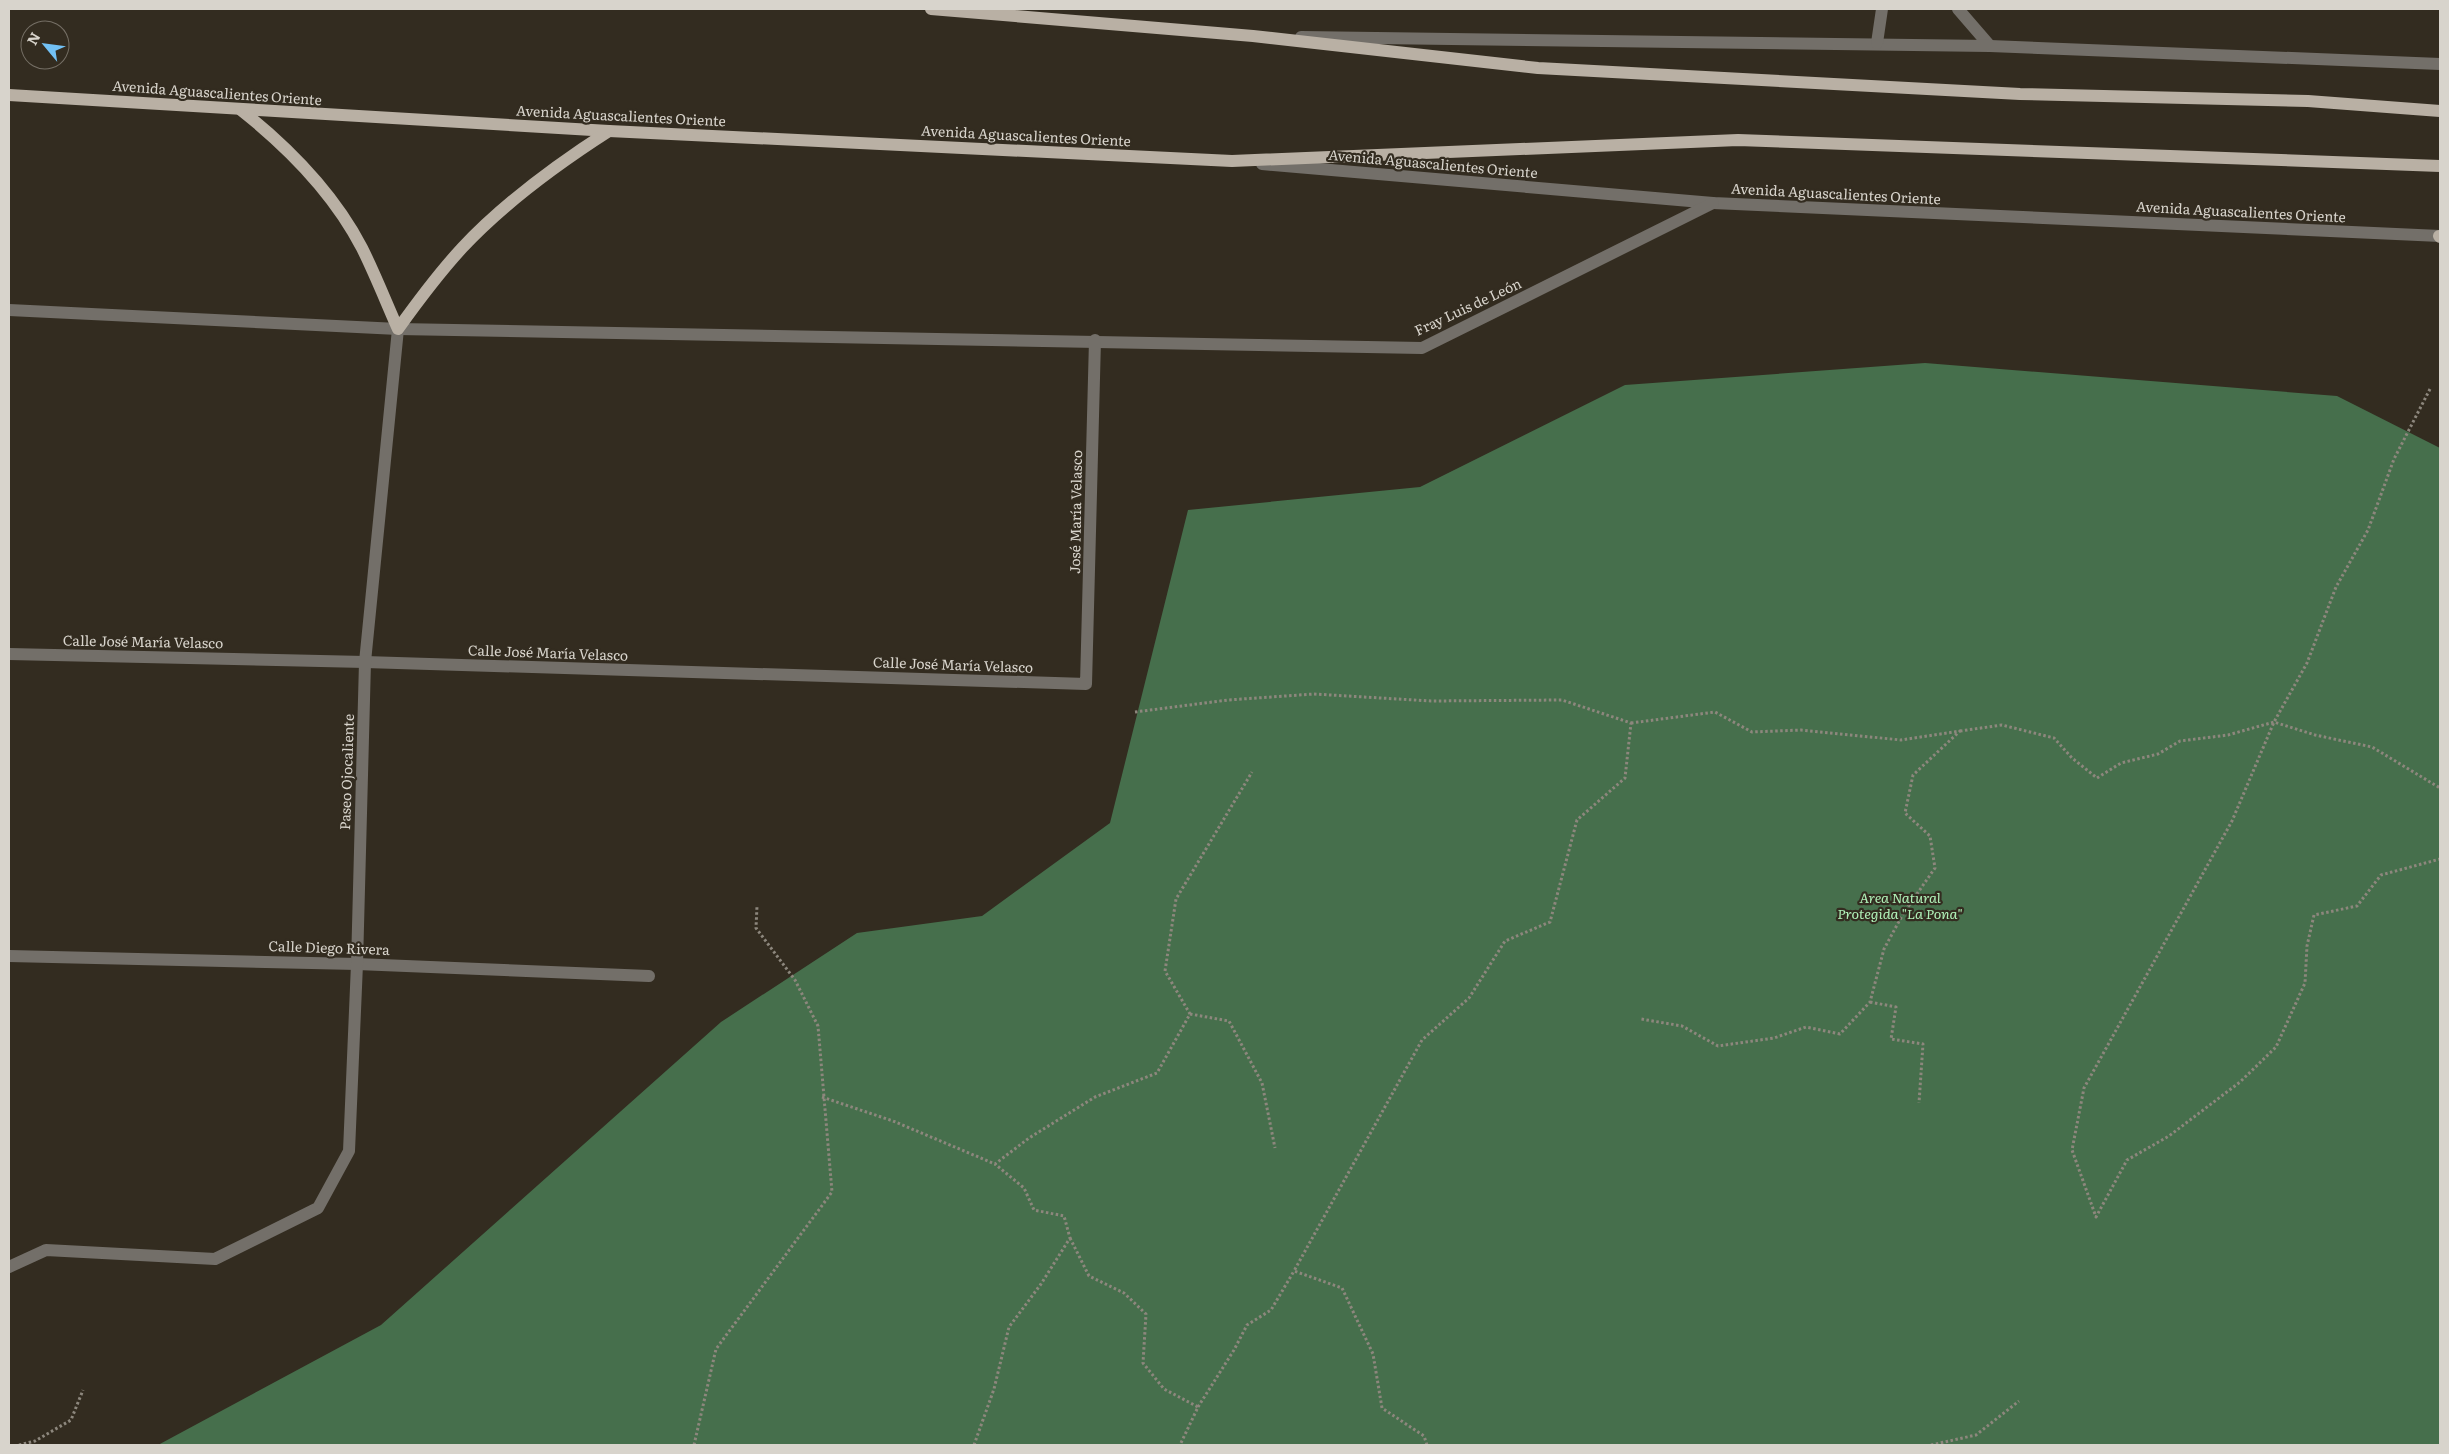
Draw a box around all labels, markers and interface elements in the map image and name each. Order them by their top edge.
north arrow [20,20,70,70]
text: N [21,28,44,48]
street label: Avenida Aguascalientes Oriente [112,75,323,109]
street label: Avenida Aguascalientes Oriente [516,100,726,130]
street label: Avenida Aguascalientes Oriente [921,120,1131,150]
street label: Avenida Aguascalientes Oriente [1328,144,1539,182]
street label: Avenida Aguascalientes Oriente [1731,178,1941,208]
street label: Avenida Aguascalientes Oriente [2136,196,2346,226]
street label: Fray Luis de León [1411,273,1524,340]
street label: José María Velasco [1064,450,1086,574]
street label: Calle José María Velasco [63,630,223,652]
street label: Calle José María Velasco [468,639,629,665]
street label: Calle José María Velasco [873,651,1034,677]
street label: Paseo Ojocaliente [334,713,358,830]
park label: Area Natural Protegida "La Pona" [1837,887,1963,923]
street label: Calle Diego Rivera [268,935,390,959]

